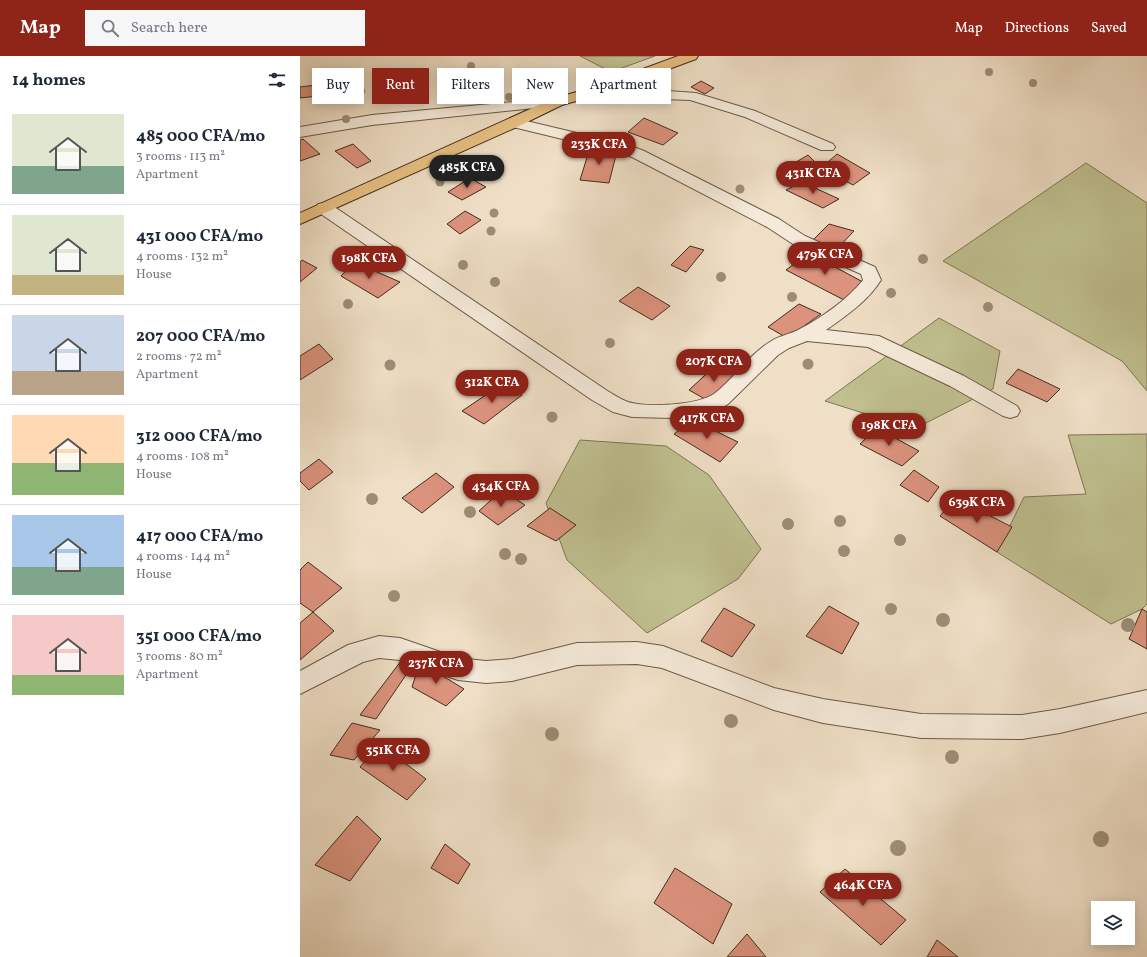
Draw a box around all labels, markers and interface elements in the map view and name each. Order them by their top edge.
search box [85,10,365,46]
text: Map [20,15,61,41]
icon: search [99,17,121,39]
text: Search here [131,18,208,39]
text: Map [955,19,983,38]
text: Directions [1005,19,1069,38]
text: Saved [1091,19,1127,38]
chip: Buy [312,68,364,104]
chip: Rent [372,68,429,104]
chip: Filters [437,68,504,104]
chip: New [512,68,568,104]
chip: Apartment [576,68,671,104]
text: 14 homes [12,69,86,92]
icon: filters [266,69,288,91]
text: 485 000 CFA/mo [136,125,265,148]
icon: home [44,130,92,178]
pin: 233K CFA [558,132,640,166]
text: 233K CFA [571,136,627,154]
text: 3 rooms · 113 m² [136,148,225,166]
pin: 485K CFA [426,155,508,189]
text: 485K CFA [438,159,496,177]
pin: 431K CFA [772,161,854,195]
text: 431K CFA [785,165,841,183]
text: Apartment [136,166,199,184]
text: 431 000 CFA/mo [136,225,263,248]
icon: home [44,231,92,279]
pin: 479K CFA [784,242,866,276]
pin: 198K CFA [328,246,410,280]
text: 479K CFA [796,246,854,264]
text: 4 rooms · 132 m² [136,248,228,266]
text: 198K CFA [341,250,397,268]
text: House [136,266,172,284]
text: 207 000 CFA/mo [136,325,265,348]
icon: home [44,331,92,379]
text: 2 rooms · 72 m² [136,348,222,366]
pin: 207K CFA [673,349,755,383]
text: 207K CFA [685,353,743,371]
text: Apartment [136,366,199,384]
pin: 312K CFA [451,370,533,404]
text: 312K CFA [464,374,520,392]
pin: 417K CFA [666,406,748,440]
text: 417K CFA [679,410,735,428]
pin: 198K CFA [848,413,930,447]
text: 198K CFA [861,417,917,435]
text: 312 000 CFA/mo [136,425,262,448]
icon: home [44,431,92,479]
text: 4 rooms · 108 m² [136,448,229,466]
text: House [136,466,172,484]
pin: 434K CFA [460,474,542,508]
text: 434K CFA [472,478,530,496]
pin: 639K CFA [936,490,1018,524]
text: 639K CFA [948,494,1006,512]
text: 417 000 CFA/mo [136,525,263,548]
icon: home [44,531,92,579]
text: 4 rooms · 144 m² [136,548,230,566]
text: House [136,566,172,584]
text: 351 000 CFA/mo [136,625,262,648]
icon: home [44,631,92,679]
text: 3 rooms · 80 m² [136,648,223,666]
pin: 237K CFA [395,651,477,685]
text: 237K CFA [408,655,464,673]
text: Apartment [136,666,199,684]
pin: 351K CFA [352,738,434,772]
text: 351K CFA [366,742,420,760]
pin: 464K CFA [822,873,904,907]
text: 464K CFA [833,877,893,895]
map controls [1091,901,1135,945]
button: layers [1091,901,1135,945]

